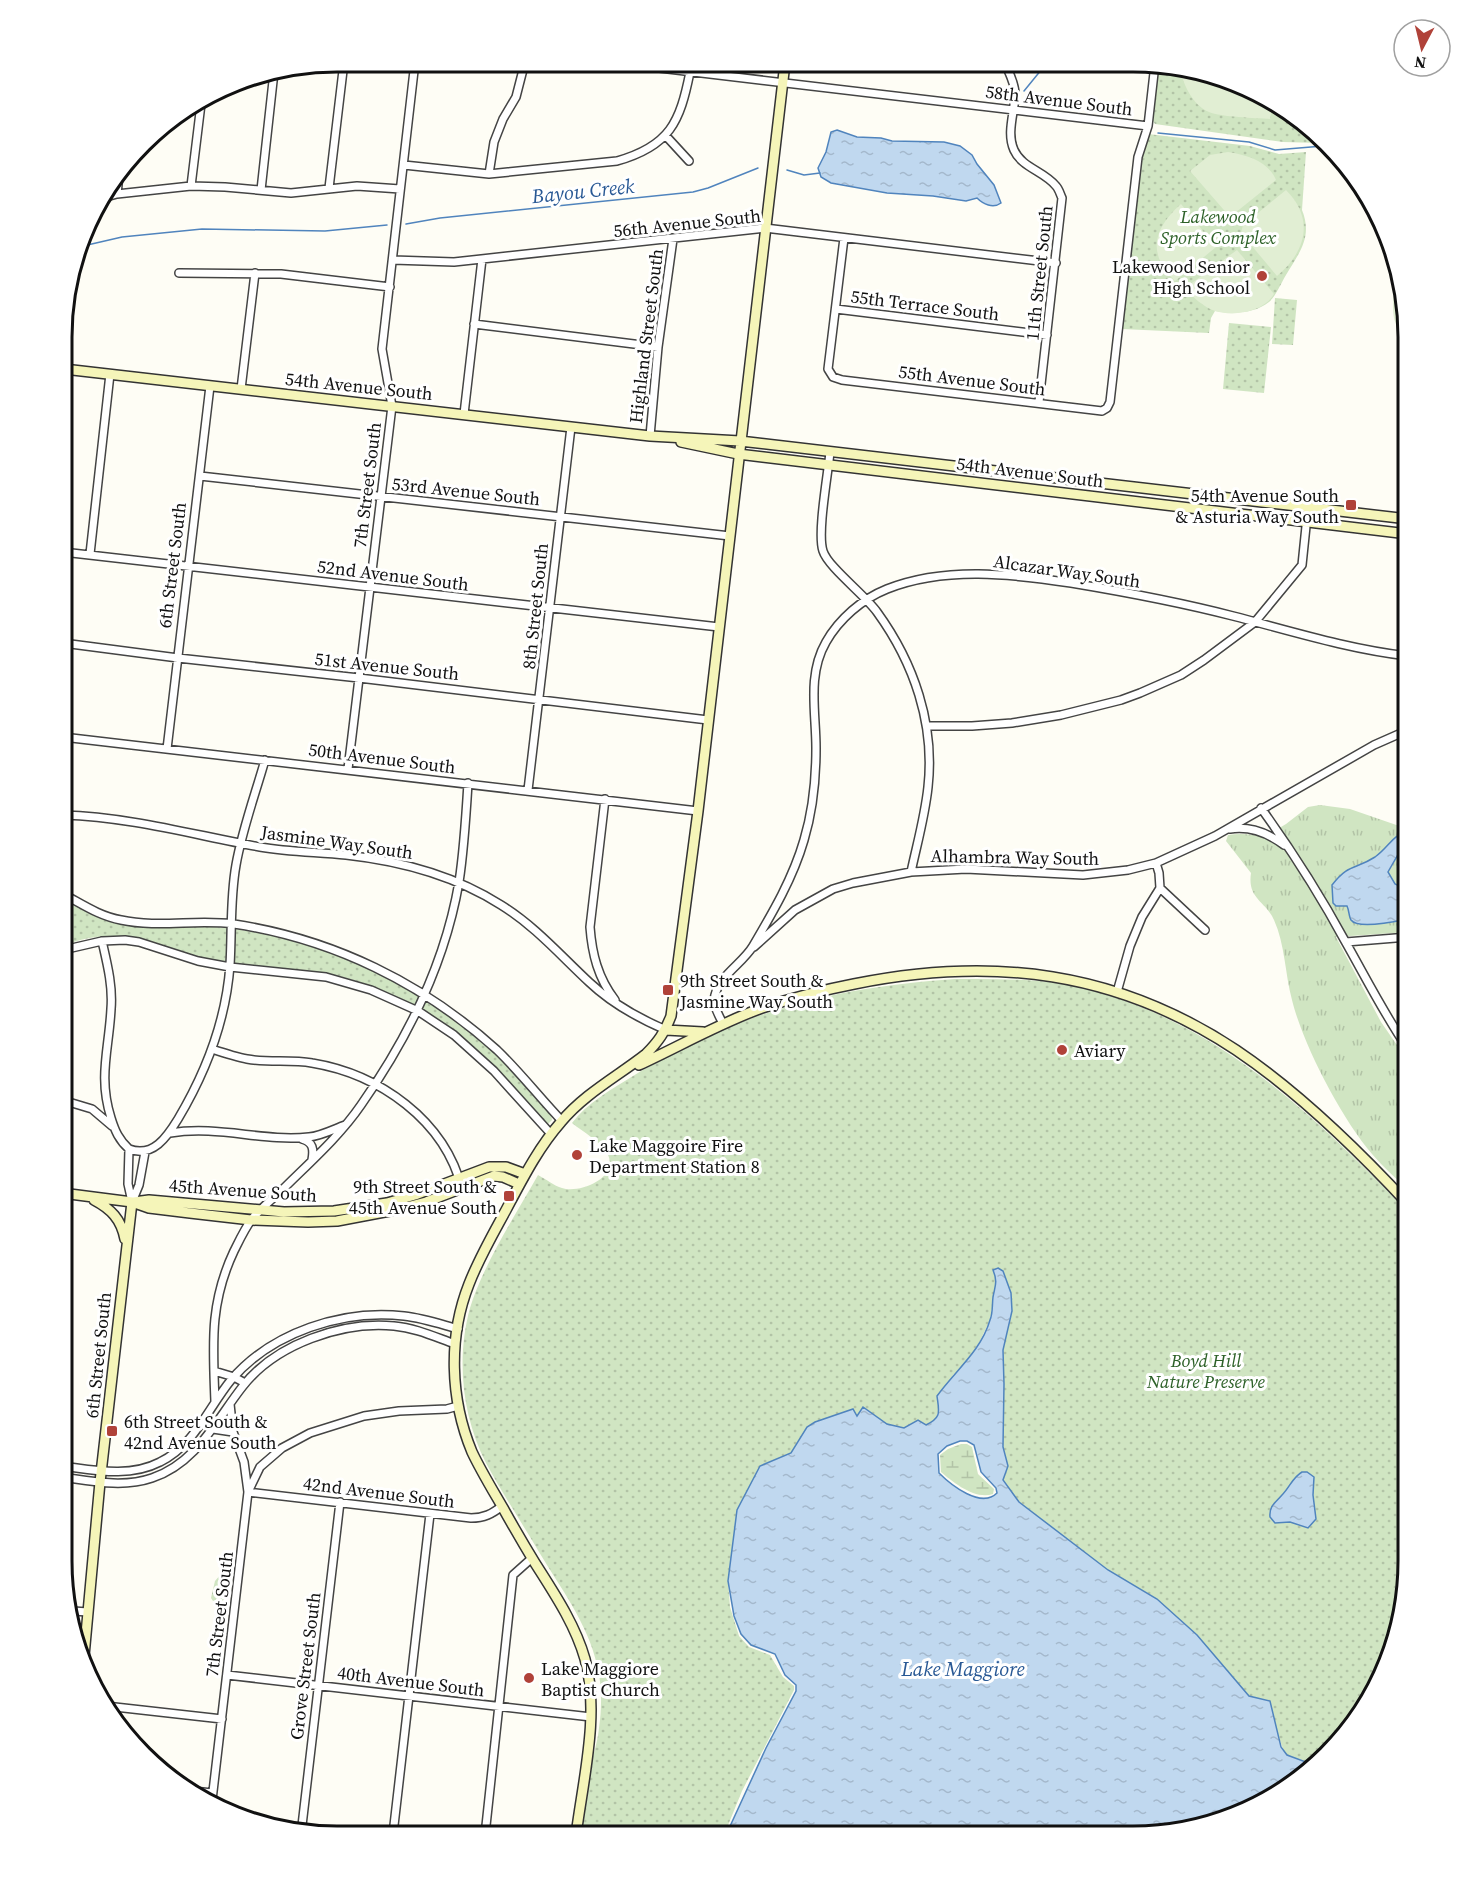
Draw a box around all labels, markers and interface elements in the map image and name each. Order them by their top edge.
north arrow [1392,18,1452,78]
text: N [1413,51,1427,75]
street label: 58th Avenue South [984,79,1134,121]
water label: Bayou Creek [529,172,636,210]
street label: 56th Avenue South [612,203,762,243]
street label: 11th Street South [1019,204,1059,342]
park label: Lakewood Sports Complex [1160,204,1276,250]
street label: Highland Street South [623,247,669,425]
place label: Lakewood Senior High School [1112,254,1250,300]
marker: Lakewood Senior High School [1255,269,1269,283]
street label: 55th Terrace South [849,283,1001,327]
street label: 55th Avenue South [897,359,1047,401]
street label: 54th Avenue South [284,366,434,406]
street label: 7th Street South [347,420,387,549]
street label: 54th Avenue South [955,451,1105,493]
street label: 53rd Avenue South [391,471,542,511]
place label: 54th Avenue South & Asturia Way South [1175,483,1339,529]
marker: 54th Avenue South & Asturia Way South [1344,498,1358,512]
street label: 6th Street South [152,500,192,629]
street label: 8th Street South [516,542,554,670]
street label: Alcazar Way South [992,548,1142,594]
street label: 52nd Avenue South [316,553,470,597]
street label: 51st Avenue South [313,646,461,686]
street label: 50th Avenue South [307,737,457,779]
street label: Jasmine Way South [258,819,415,865]
street label: Alhambra Way South [931,843,1100,871]
place label: 9th Street South & Jasmine Way South [679,968,833,1014]
marker: 9th Street South & Jasmine Way South [661,983,675,997]
place label: Aviary [1074,1038,1126,1063]
marker: Aviary [1055,1043,1069,1057]
place label: Lake Maggoire Fire Department Station 8 [589,1133,760,1179]
marker: Lake Maggoire Fire Department Station 8 [570,1148,584,1162]
street label: 45th Avenue South [168,1172,318,1208]
place label: 9th Street South & 45th Avenue South [349,1174,497,1220]
marker: 9th Street South & 45th Avenue South [502,1189,516,1203]
street label: 6th Street South [79,1291,117,1419]
park label: Boyd Hill Nature Preserve [1146,1348,1266,1394]
place label: 6th Street South & 42nd Avenue South [124,1409,277,1455]
marker: 6th Street South & 42nd Avenue South [105,1424,119,1438]
street label: 42nd Avenue South [302,1470,456,1514]
street label: 7th Street South [199,1549,239,1678]
street label: Grove Street South [284,1591,326,1741]
water label: Lake Maggiore [900,1655,1025,1683]
place label: Lake Maggiore Baptist Church [541,1656,660,1702]
street label: 40th Avenue South [336,1660,486,1702]
marker: Lake Maggiore Baptist Church [522,1671,536,1685]

